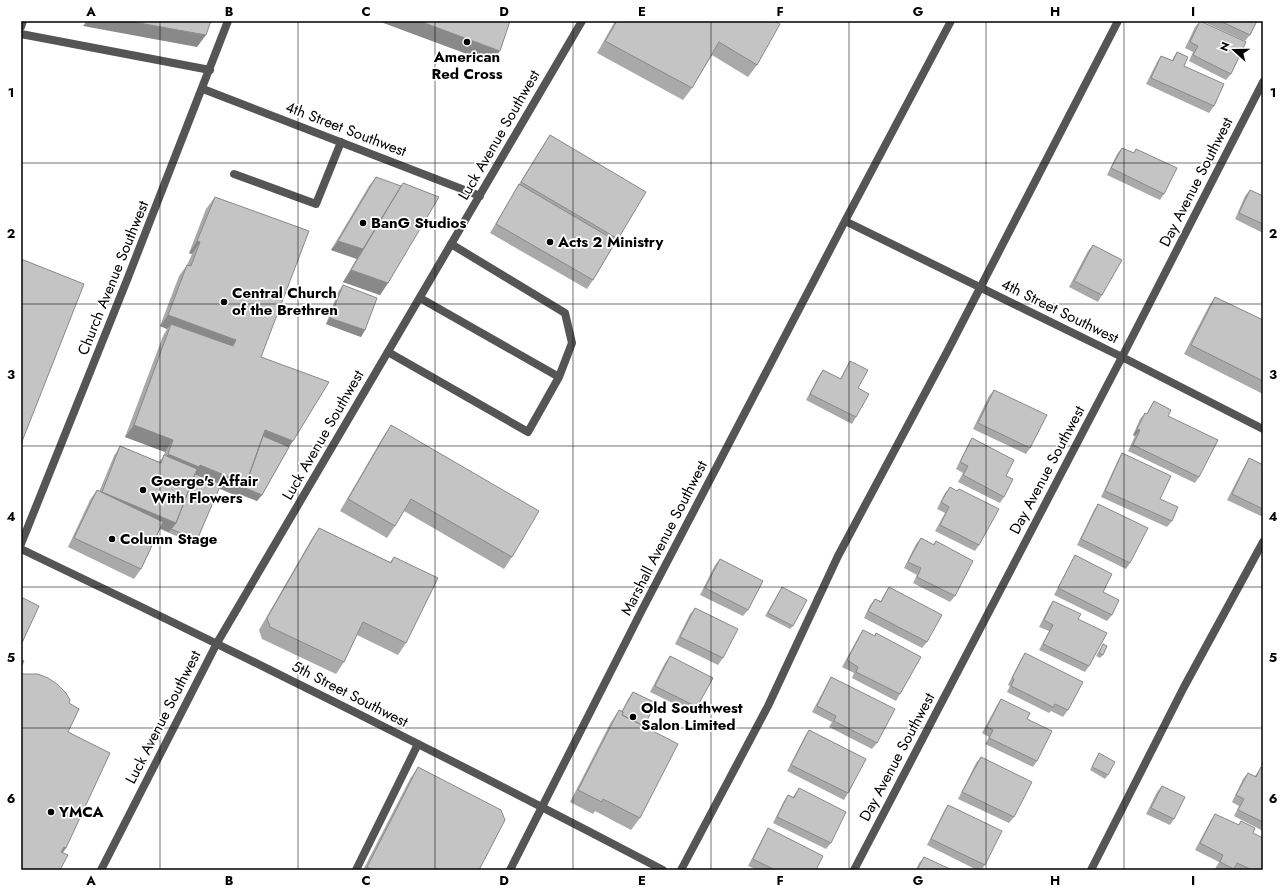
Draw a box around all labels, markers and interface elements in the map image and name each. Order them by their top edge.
text: A [85,2,96,21]
text: B [225,2,234,21]
text: C [361,2,371,21]
text: D [499,2,509,21]
text: E [638,2,646,21]
text: F [776,2,784,21]
text: G [913,2,924,21]
text: H [1050,2,1060,21]
text: I [1191,2,1195,21]
north arrow [1214,30,1254,70]
marker: American Red Cross [462,37,472,47]
text: N [1216,39,1234,53]
place label: American Red Cross [431,46,503,85]
street label: Luck Avenue Southwest [453,66,545,204]
text: 1 [8,83,14,102]
text: 1 [1270,83,1276,102]
street label: 4th Street Southwest [282,96,410,162]
street label: Day Avenue Southwest [1154,113,1238,251]
street label: Church Avenue Southwest [72,197,154,358]
place label: BanG Studios [371,212,466,234]
marker: BanG Studios [358,218,368,228]
text: 2 [7,224,15,243]
text: 2 [1269,224,1277,243]
place label: Acts 2 Ministry [557,231,663,253]
marker: Acts 2 Ministry [545,237,555,247]
street label: 4th Street Southwest [998,273,1123,349]
place label: Central Church of the Brethren [232,282,338,321]
marker: Central Church of the Brethren [219,297,229,307]
text: 3 [7,365,15,384]
text: 3 [1269,365,1277,384]
street label: Luck Avenue Southwest [277,366,369,504]
street label: Day Avenue Southwest [1004,401,1090,538]
street label: Marshall Avenue Southwest [615,456,713,619]
place label: Goerge's Affair With Flowers [151,470,259,509]
marker: Goerge's Affair With Flowers [138,485,148,495]
text: 4 [6,507,16,526]
text: 4 [1268,507,1278,526]
place label: Column Stage [120,528,218,550]
marker: Column Stage [107,534,117,544]
street label: Luck Avenue Southwest [120,646,206,787]
text: 5 [7,648,15,667]
text: 5 [1269,648,1277,667]
street label: 5th Street Southwest [288,655,412,733]
street label: Day Avenue Southwest [854,688,940,825]
place label: Old Southwest Salon Limited [641,697,743,736]
marker: Old Southwest Salon Limited [628,712,638,722]
text: 6 [7,789,16,808]
text: 6 [1269,789,1278,808]
place label: YMCA [58,801,105,823]
marker: YMCA [46,807,56,817]
text: A [85,871,96,890]
text: B [225,871,234,890]
text: C [361,871,371,890]
text: D [499,871,509,890]
text: E [638,871,646,890]
text: F [776,871,784,890]
text: G [913,871,924,890]
text: H [1050,871,1060,890]
text: I [1191,871,1195,890]

